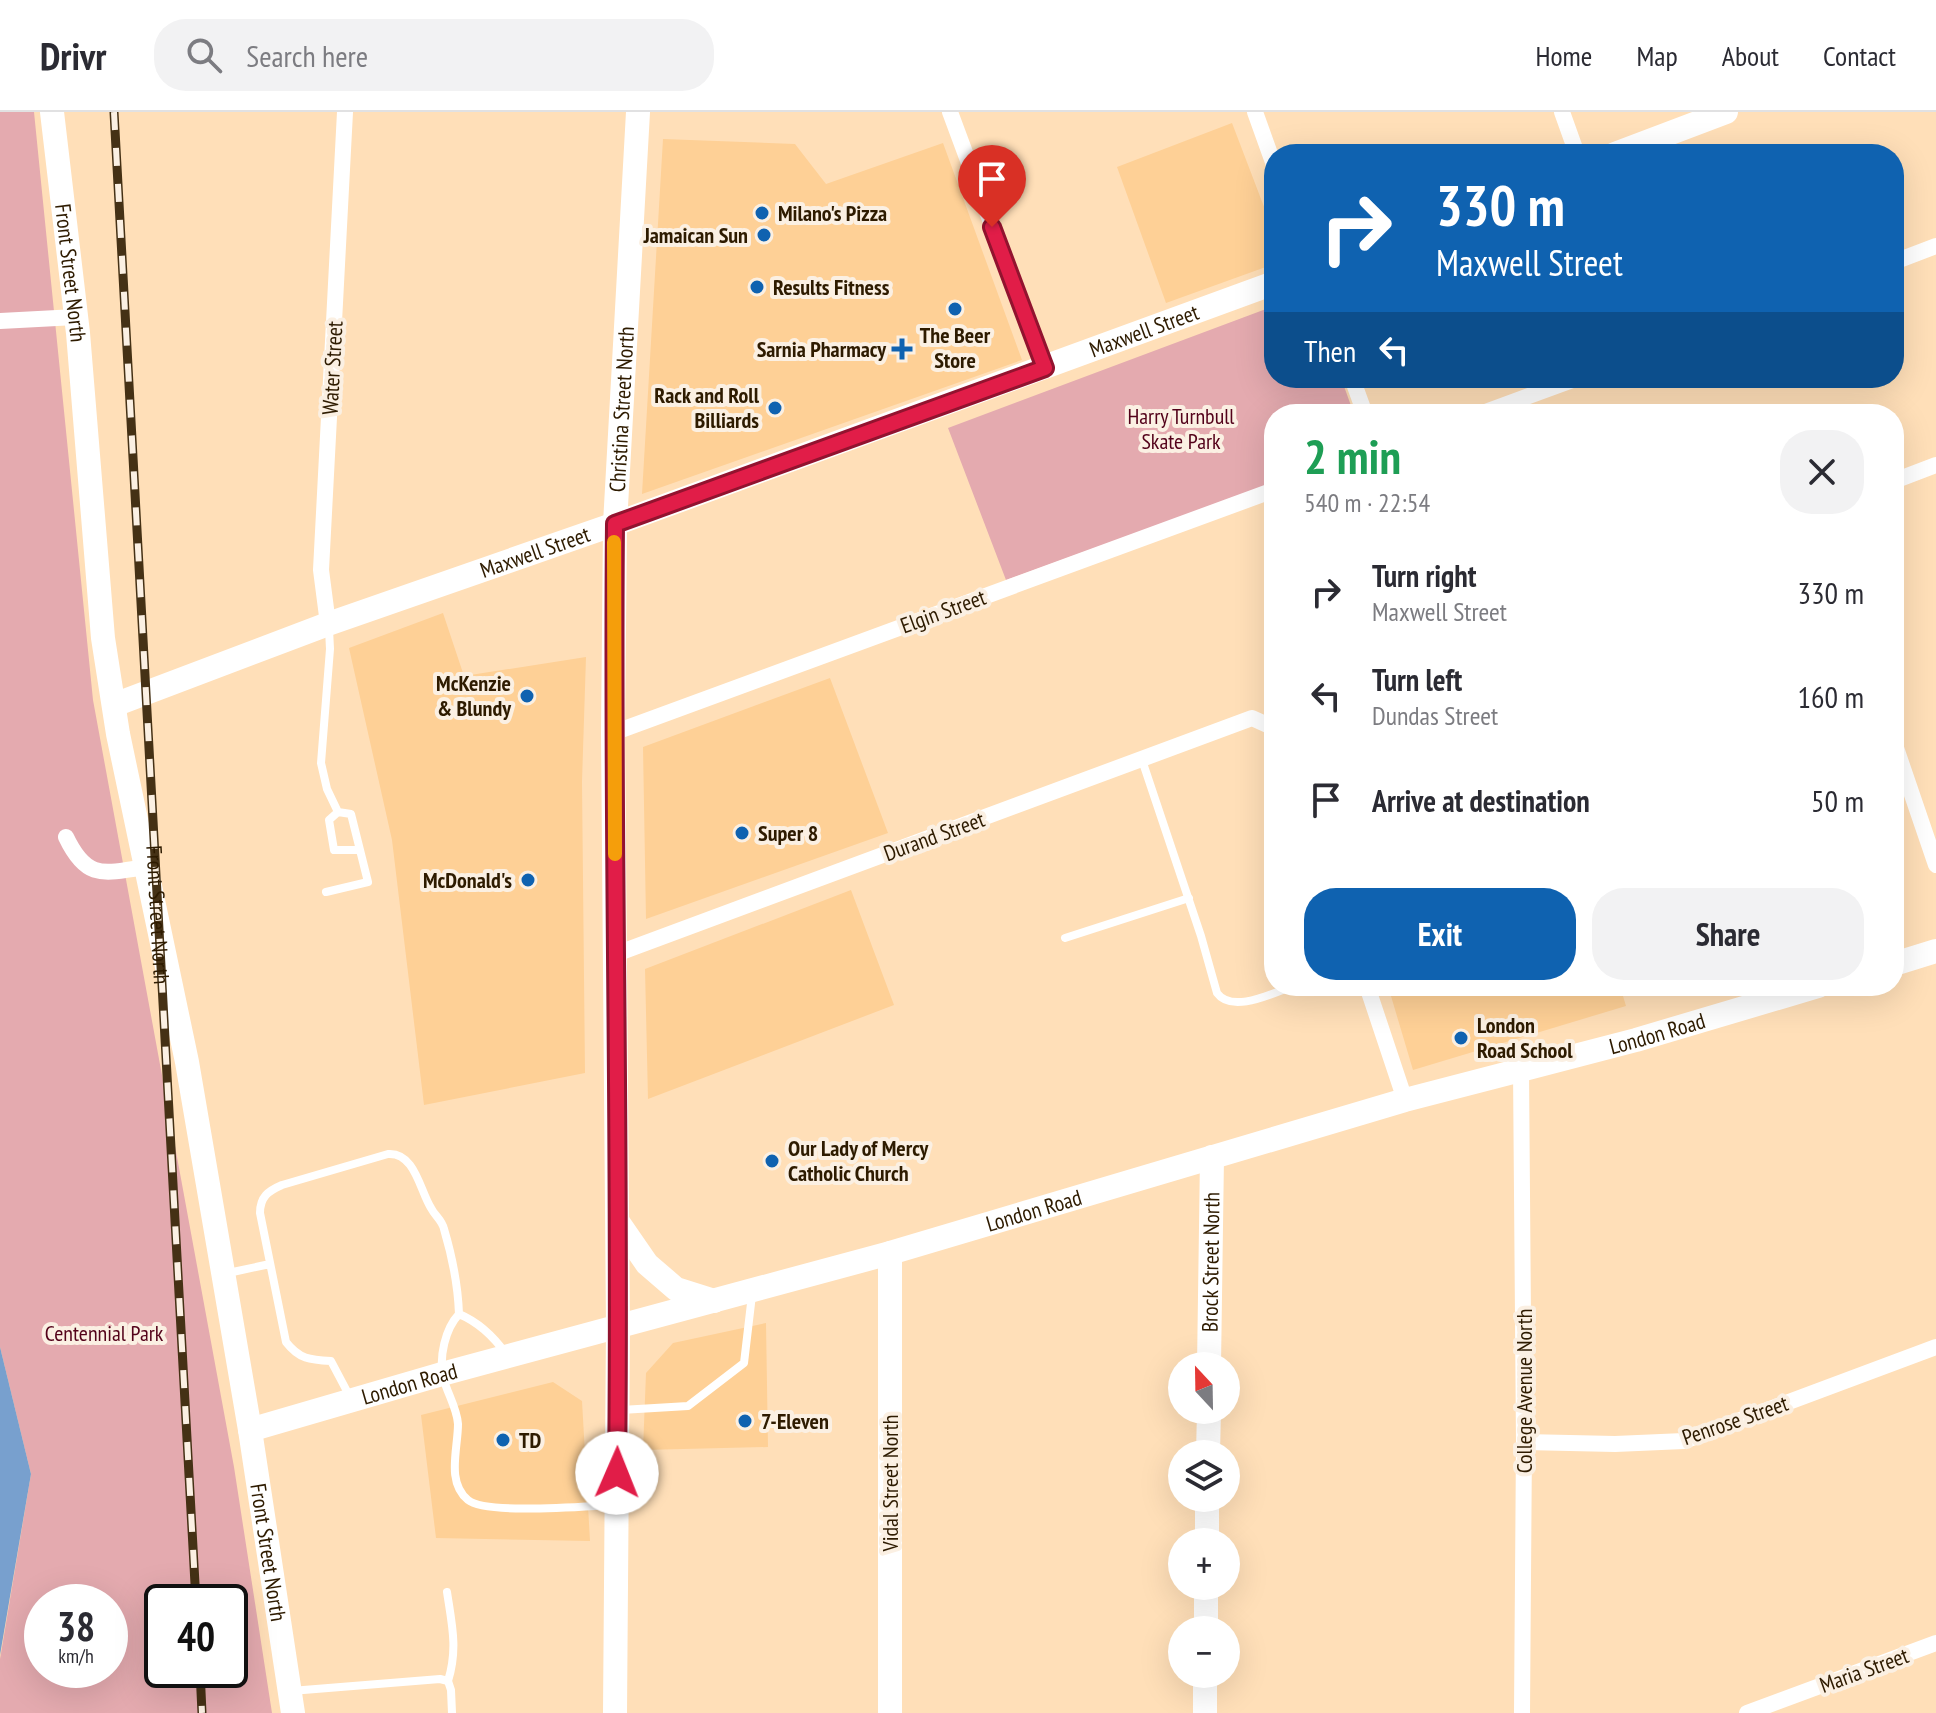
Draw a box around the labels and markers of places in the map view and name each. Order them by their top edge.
pin [958,145,1026,227]
place label: Milano's Pizza [778,199,887,227]
marker: Milano's Pizza [753,204,771,222]
place label: Jamaican Sun [642,221,748,249]
marker: Jamaican Sun [755,226,773,244]
place label: Results Fitness [773,273,890,301]
marker: Results Fitness [748,278,766,296]
marker: The Beer Store [946,300,964,318]
place label: The Beer Store [920,321,991,374]
place label: Sarnia Pharmacy [757,335,887,363]
marker: Sarnia Pharmacy [893,340,911,358]
place label: Rack and Roll Billiards [654,381,760,434]
marker: Rack and Roll Billiards [766,399,784,417]
place label: McKenzie & Blundy [436,669,512,722]
marker: McKenzie & Blundy [518,687,536,705]
place label: Super 8 [758,819,818,847]
marker: Super 8 [733,824,751,842]
place label: McDonald's [423,866,512,894]
marker: McDonald's [519,871,537,889]
place label: London Road School [1477,1011,1573,1064]
marker: London Road School [1452,1029,1470,1047]
place label: Our Lady of Mercy Catholic Church [788,1134,930,1187]
marker: Our Lady of Mercy Catholic Church [763,1152,781,1170]
place label: 7-Eleven [761,1407,829,1435]
marker: 7-Eleven [736,1412,754,1430]
place label: TD [519,1426,541,1454]
marker: TD [494,1431,512,1449]

